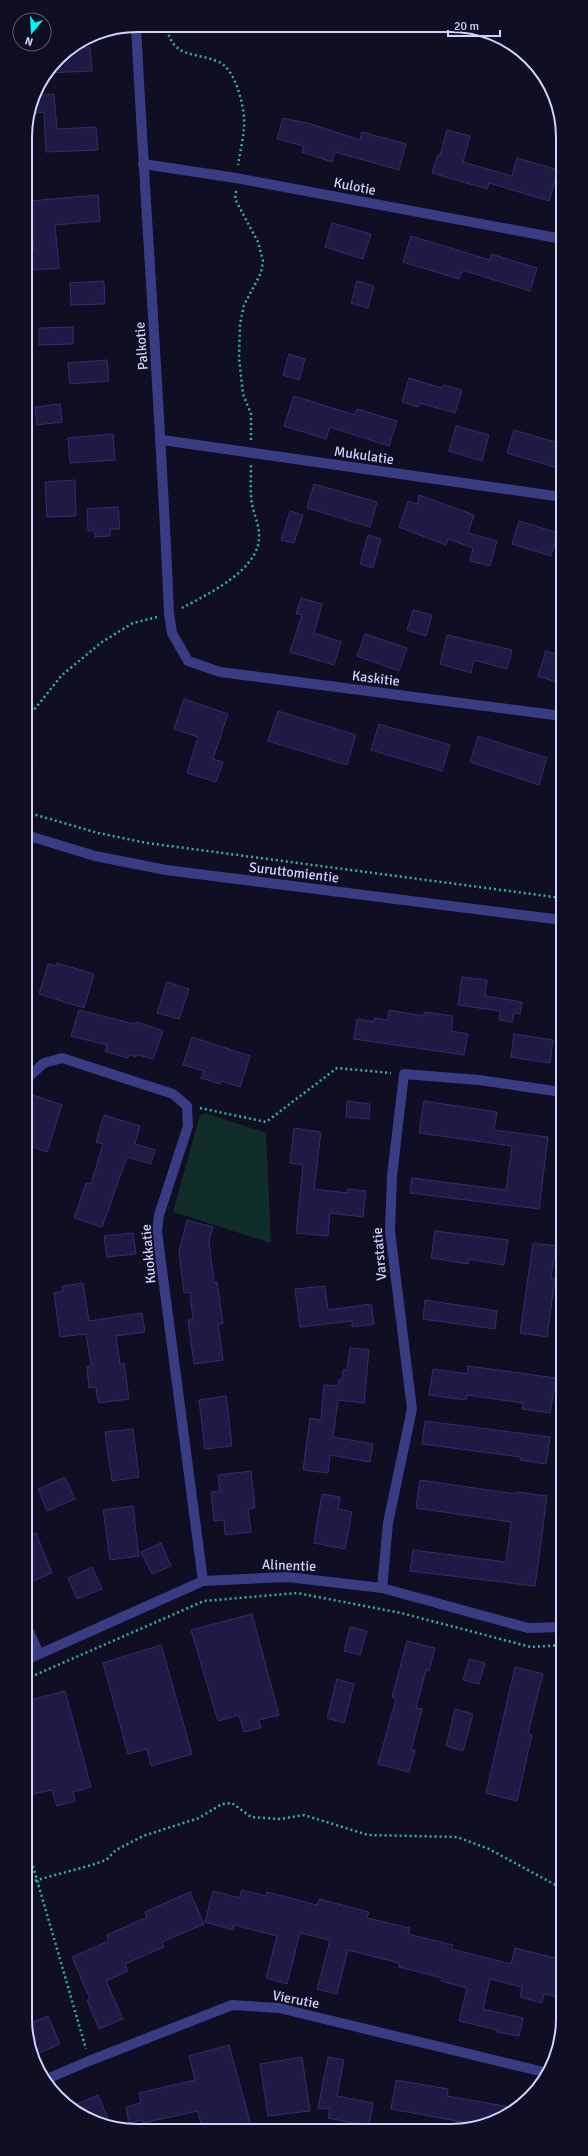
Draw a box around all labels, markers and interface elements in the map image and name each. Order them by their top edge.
north arrow [12,12,52,52]
scale bar [448,12,500,38]
text: 20 m [454,19,479,34]
text: N [23,34,35,48]
street label: Kulotie [332,174,377,199]
street label: Palkotie [131,321,152,371]
street label: Mukulatie [333,443,395,468]
street label: Kaskitie [351,667,401,690]
street label: Suruttomientie [248,859,340,886]
street label: Kuokkatie [137,1223,160,1284]
street label: Varstatie [369,1227,390,1281]
street label: Alinentie [262,1556,316,1575]
street label: Vierutie [271,1987,321,2012]

